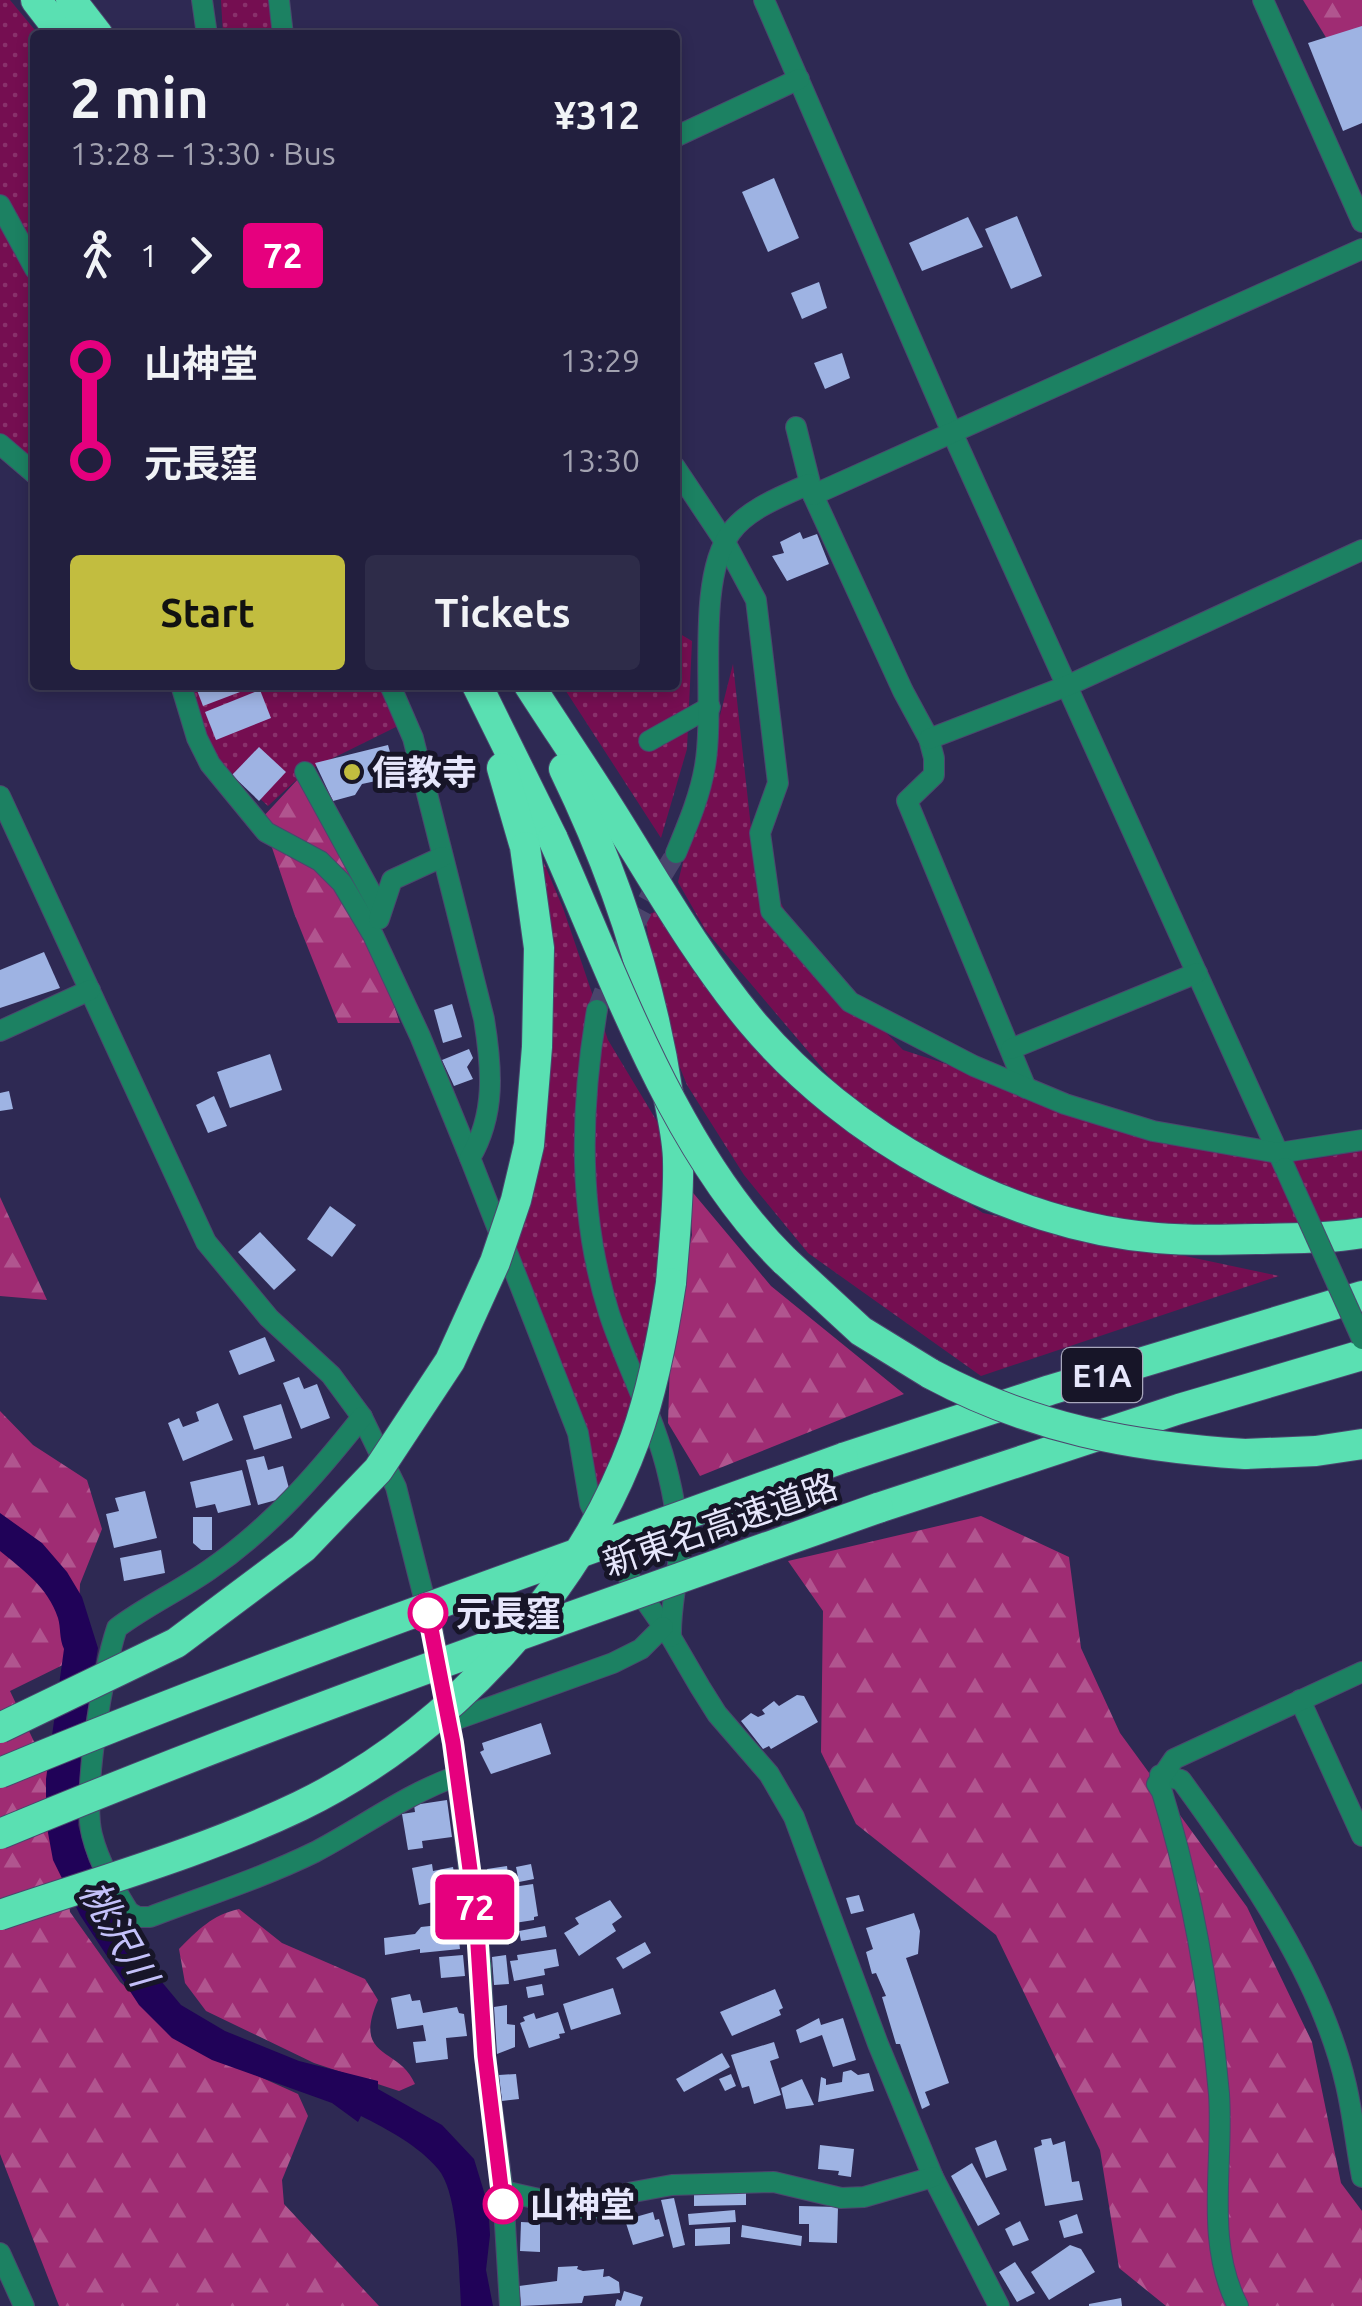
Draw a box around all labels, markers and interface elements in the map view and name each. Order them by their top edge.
text: 2 min [70,67,209,128]
text: ¥312 [554,94,640,136]
text: 13:28 – 13:30 · Bus [70,135,336,171]
icon: walk [70,228,125,283]
icon: forward [173,228,228,283]
text: 72 [263,235,303,275]
text: 1 [140,237,158,273]
text: 山神堂 [144,342,258,384]
text: 13:29 [560,342,640,378]
text: 元長窪 [144,442,258,484]
text: 13:30 [560,442,640,478]
button: Start [70,555,345,670]
button: Tickets [365,555,640,670]
place label: 信教寺 [372,752,477,792]
marker: 信教寺 [341,761,363,783]
road number: E1A [1062,1348,1142,1402]
street label: 新東名高速道路 [598,1465,842,1583]
place label: 元長窪 [456,1593,561,1633]
marker: 元長窪 [409,1594,447,1632]
water label: 桃沢川 [72,1873,168,1996]
line badge: 72 [430,1874,520,1940]
text: 72 [455,1887,495,1927]
place label: 山神堂 [530,2184,635,2224]
marker: 山神堂 [484,2185,522,2223]

